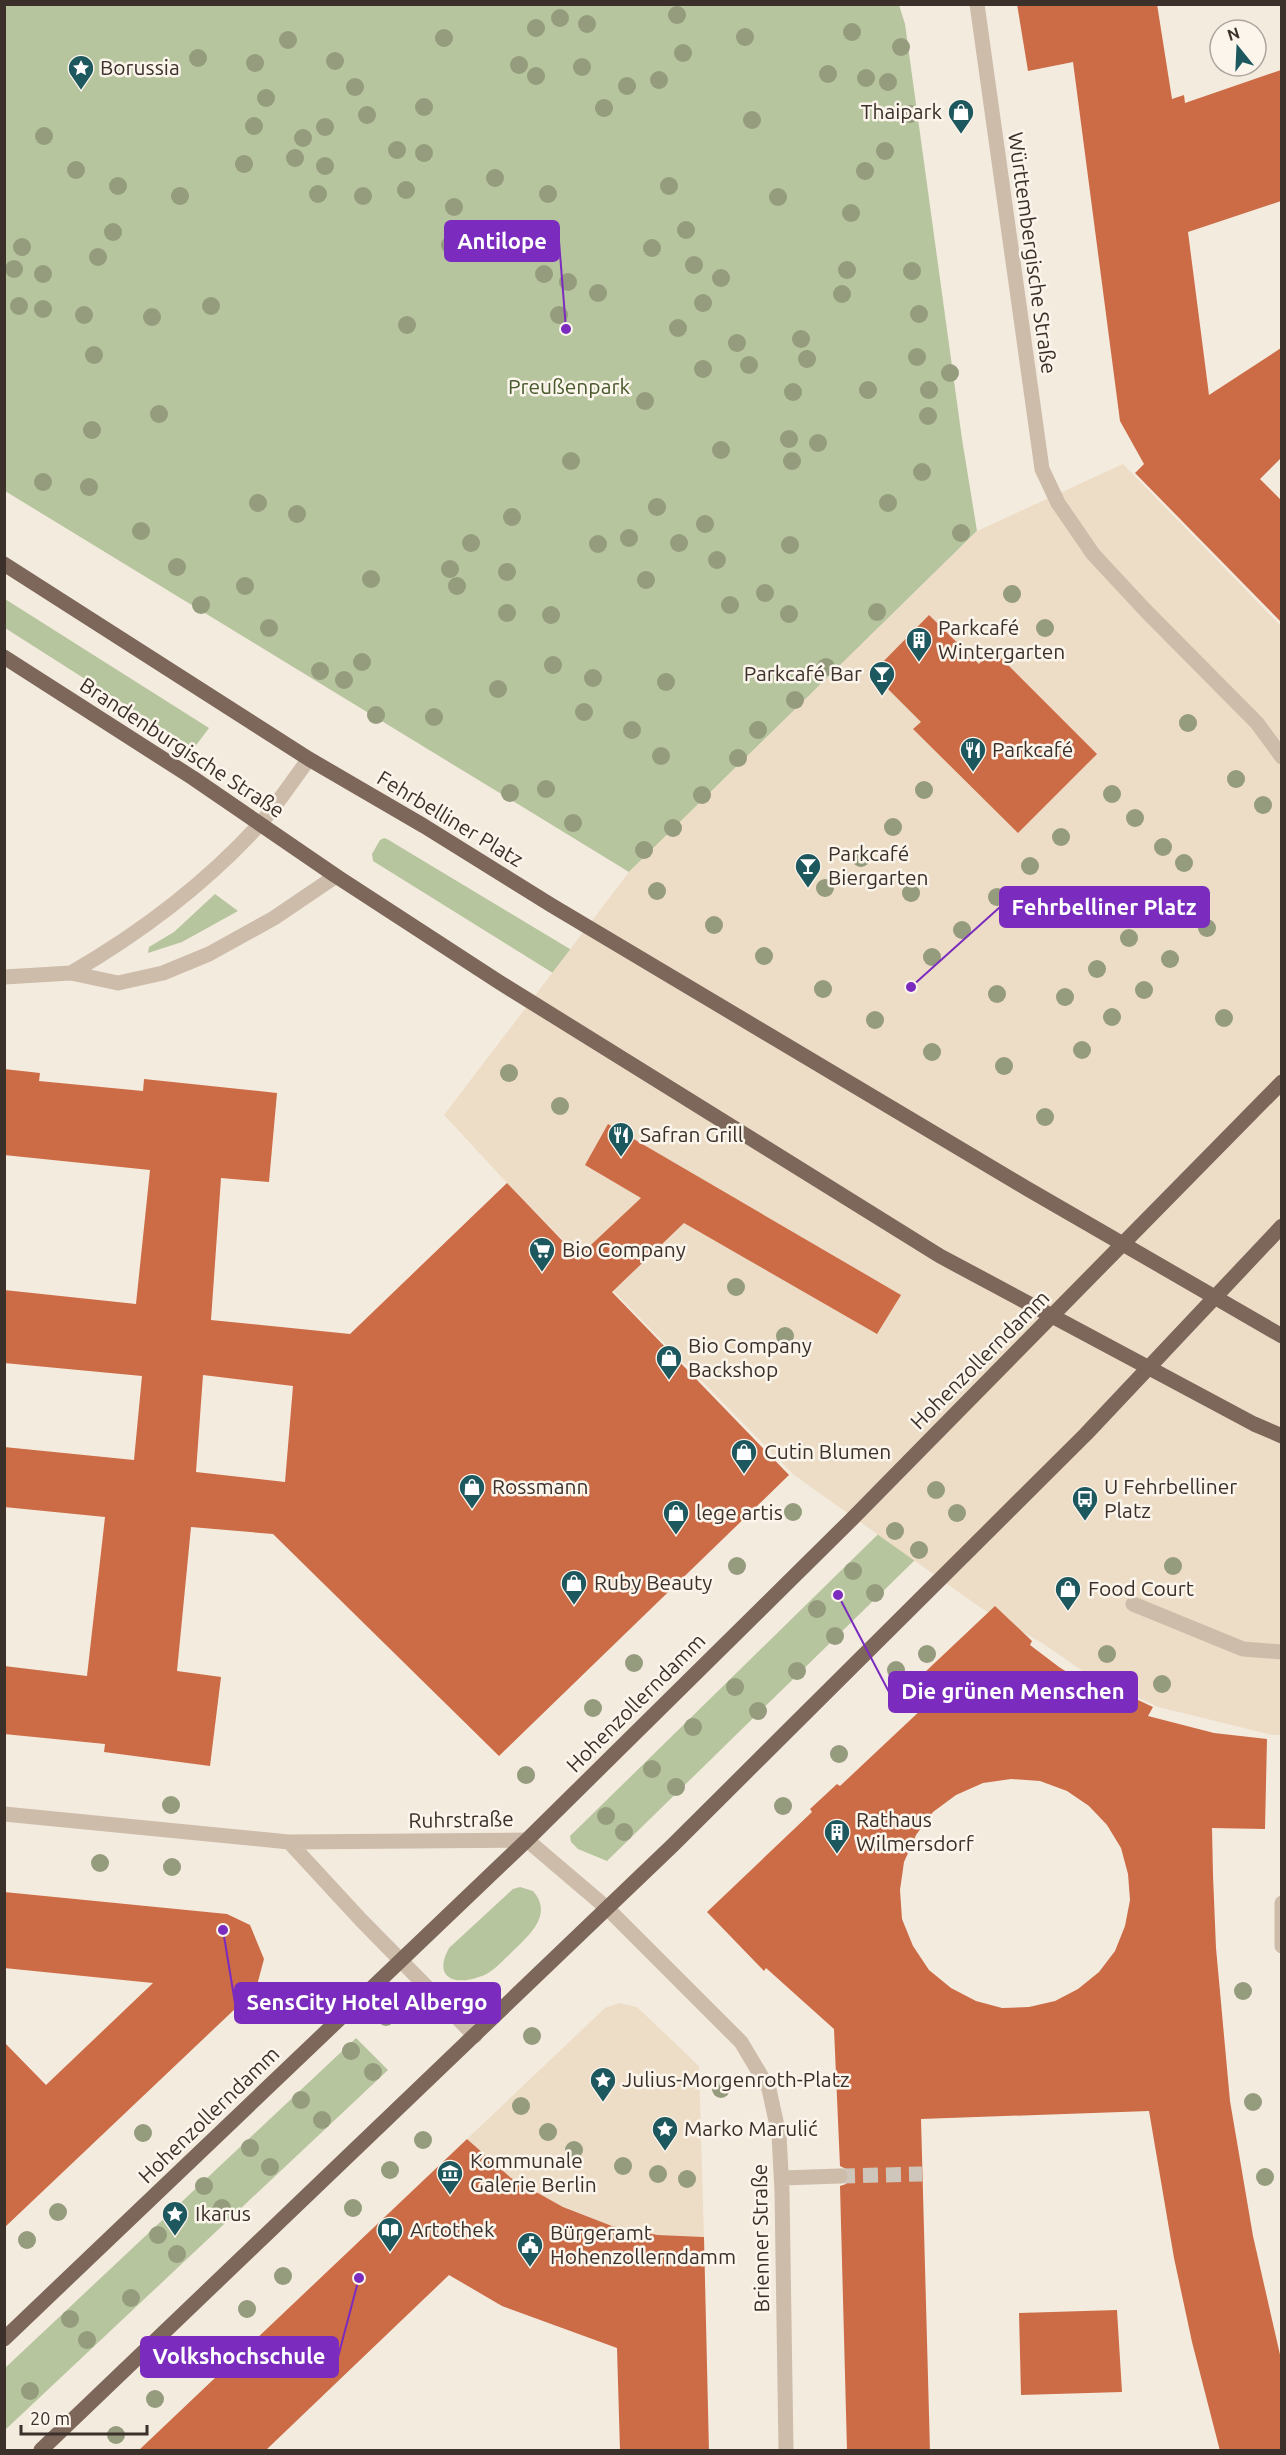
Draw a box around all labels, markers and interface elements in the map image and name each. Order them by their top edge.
north arrow [1208,18,1268,78]
text: N [1225,23,1242,44]
place icon: Borussia [66,53,96,91]
place label: Borussia [100,55,180,79]
shop icon: Thaipark [946,97,976,135]
place label: Thaipark [861,99,942,123]
street label: Württembergische Straße [1004,130,1062,375]
callout: Antilope [445,221,559,261]
text: Antilope [457,228,547,253]
park label: Preußenpark [508,374,630,398]
place label: Parkcafé Wintergarten [938,615,1065,663]
building icon: Parkcafé Wintergarten [904,625,934,663]
bar icon: Parkcafé Bar [867,659,897,697]
place label: Parkcafé Bar [744,661,862,685]
street label: Brandenburgische Straße [76,672,289,822]
restaurant icon: Parkcafé [958,735,988,773]
place label: Parkcafé [992,737,1073,761]
street label: Fehrbelliner Platz [373,765,528,871]
place label: Parkcafé Biergarten [828,841,929,889]
bar icon: Parkcafé Biergarten [793,851,823,889]
callout: Fehrbelliner Platz [1000,887,1209,927]
text: Fehrbelliner Platz [1012,894,1197,919]
restaurant icon: Safran Grill [606,1120,636,1158]
place label: Safran Grill [640,1122,743,1146]
supermarket icon: Bio Company [527,1235,557,1273]
place label: Bio Company [562,1237,686,1261]
street label: Hohenzollerndamm [905,1285,1054,1434]
place label: Bio Company Backshop [688,1333,812,1381]
shop icon: Bio Company Backshop [654,1343,684,1381]
shop icon: Cutin Blumen [729,1437,759,1475]
place label: Cutin Blumen [764,1439,891,1463]
shop icon: Rossmann [457,1472,487,1510]
place label: Rossmann [492,1474,588,1498]
place label: U Fehrbelliner Platz [1104,1474,1237,1522]
bus stop icon: U Fehrbelliner Platz [1070,1484,1100,1522]
shop icon: lege artis [661,1498,691,1536]
place label: lege artis [696,1500,783,1524]
shop icon: Ruby Beauty [559,1568,589,1606]
place label: Ruby Beauty [594,1570,712,1594]
shop icon: Food Court [1053,1574,1083,1612]
place label: Food Court [1088,1576,1194,1600]
street label: Hohenzollerndamm [561,1628,710,1777]
callout: Die grünen Menschen [889,1672,1137,1712]
text: Die grünen Menschen [901,1678,1125,1703]
street label: Ruhrstraße [408,1806,514,1832]
place label: Rathaus Wilmersdorf [856,1807,975,1855]
building icon: Rathaus Wilmersdorf [822,1817,852,1855]
callout: SensCity Hotel Albergo [235,1983,500,2023]
text: SensCity Hotel Albergo [246,1989,488,2014]
street label: Hohenzollerndamm [133,2041,284,2188]
place icon: Julius-Morgenroth-Platz [588,2065,618,2103]
place label: Julius-Morgenroth-Platz [622,2067,850,2091]
place icon: Marko Marulić [650,2114,680,2152]
place label: Marko Marulić [684,2116,818,2140]
place label: Kommunale Galerie Berlin [470,2148,597,2196]
museum icon: Kommunale Galerie Berlin [435,2158,465,2196]
street label: Brienner Straße [747,2164,773,2313]
place icon: Ikarus [160,2199,190,2237]
place label: Ikarus [195,2201,251,2225]
library icon: Artothek [375,2215,405,2253]
place label: Artothek [410,2217,495,2241]
place label: Bürgeramt Hohenzollerndamm [550,2220,736,2268]
public building icon: Bürgeramt Hohenzollerndamm [515,2230,545,2268]
callout: Volkshochschule [141,2337,338,2377]
text: Volkshochschule [153,2343,325,2368]
scale bar [21,2398,147,2436]
text: 20 m [30,2408,70,2428]

